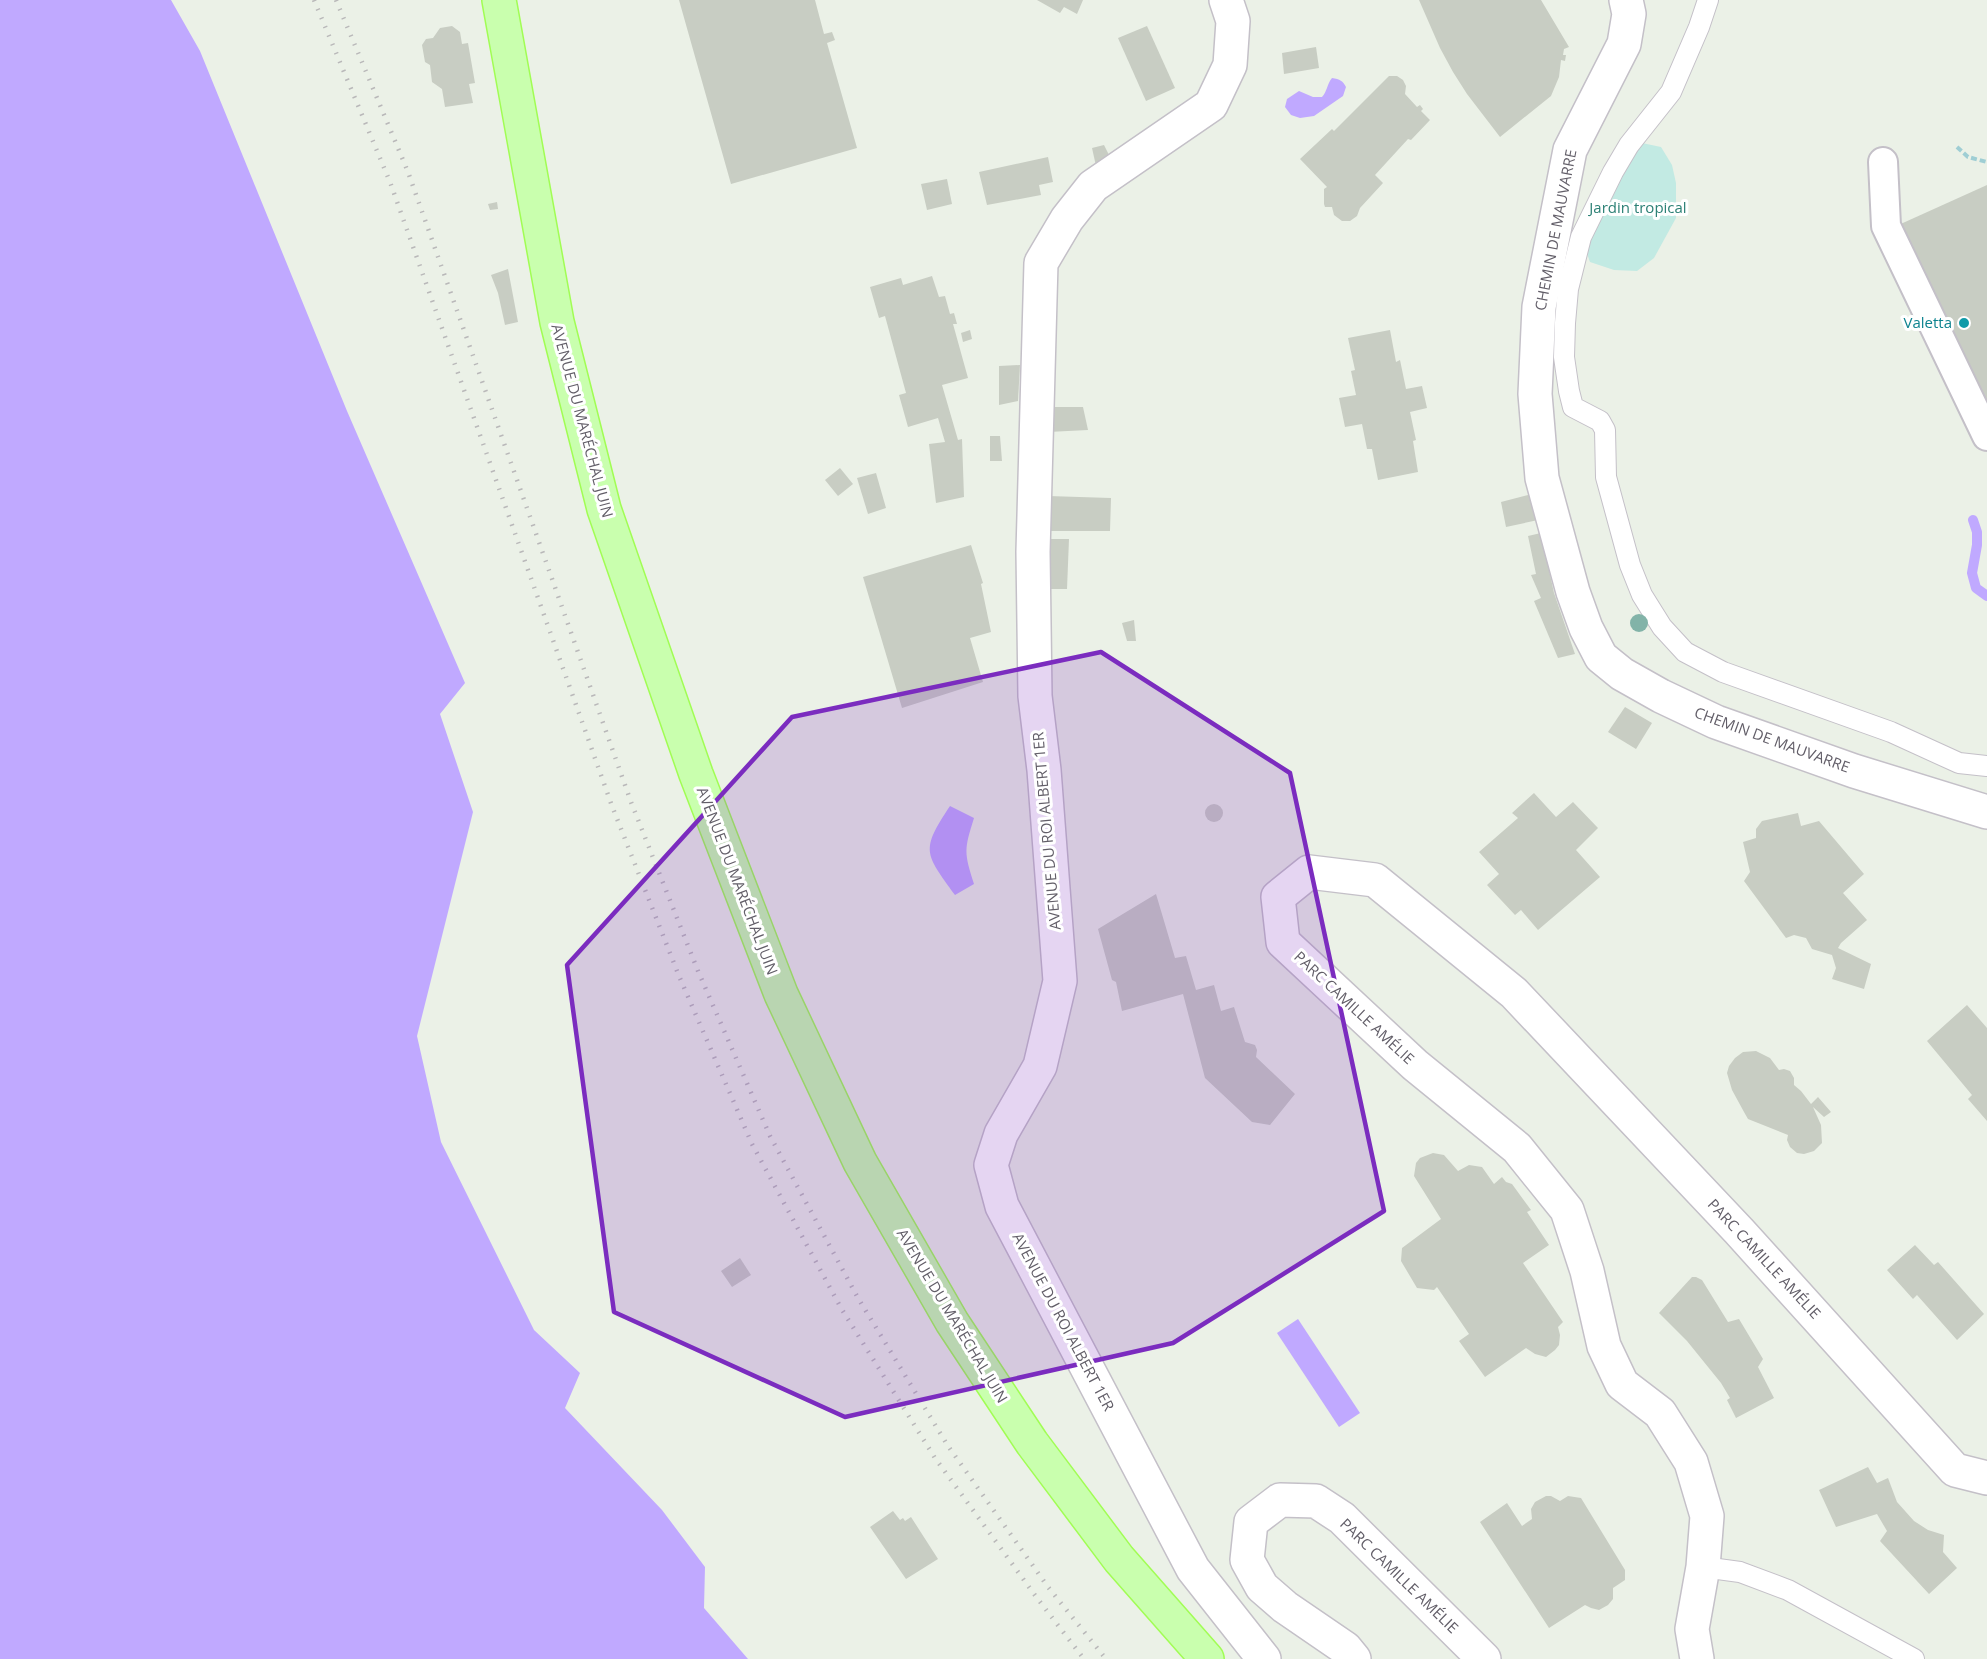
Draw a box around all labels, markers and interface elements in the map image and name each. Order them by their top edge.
street label: CHEMIN DE MAUVARRE [1530,147,1580,312]
park label: Jardin tropical [1587,197,1687,217]
place label: Valetta [1903,312,1952,332]
marker: Valetta [1957,316,1971,330]
street label: AVENUE DU MARÉCHAL JUIN [547,322,618,520]
street label: CHEMIN DE MAUVARRE [1692,702,1853,777]
street label: AVENUE DU ROI ALBERT 1ER [1027,730,1065,931]
street label: AVENUE DU MARÉCHAL JUIN [693,784,783,977]
street label: PARC CAMILLE AMÉLIE [1290,946,1419,1068]
street label: PARC CAMILLE AMÉLIE [1704,1194,1826,1323]
street label: AVENUE DU MARÉCHAL JUIN [893,1225,1013,1406]
street label: AVENUE DU ROI ALBERT 1ER [1008,1229,1120,1415]
street label: PARC CAMILLE AMÉLIE [1336,1513,1463,1637]

